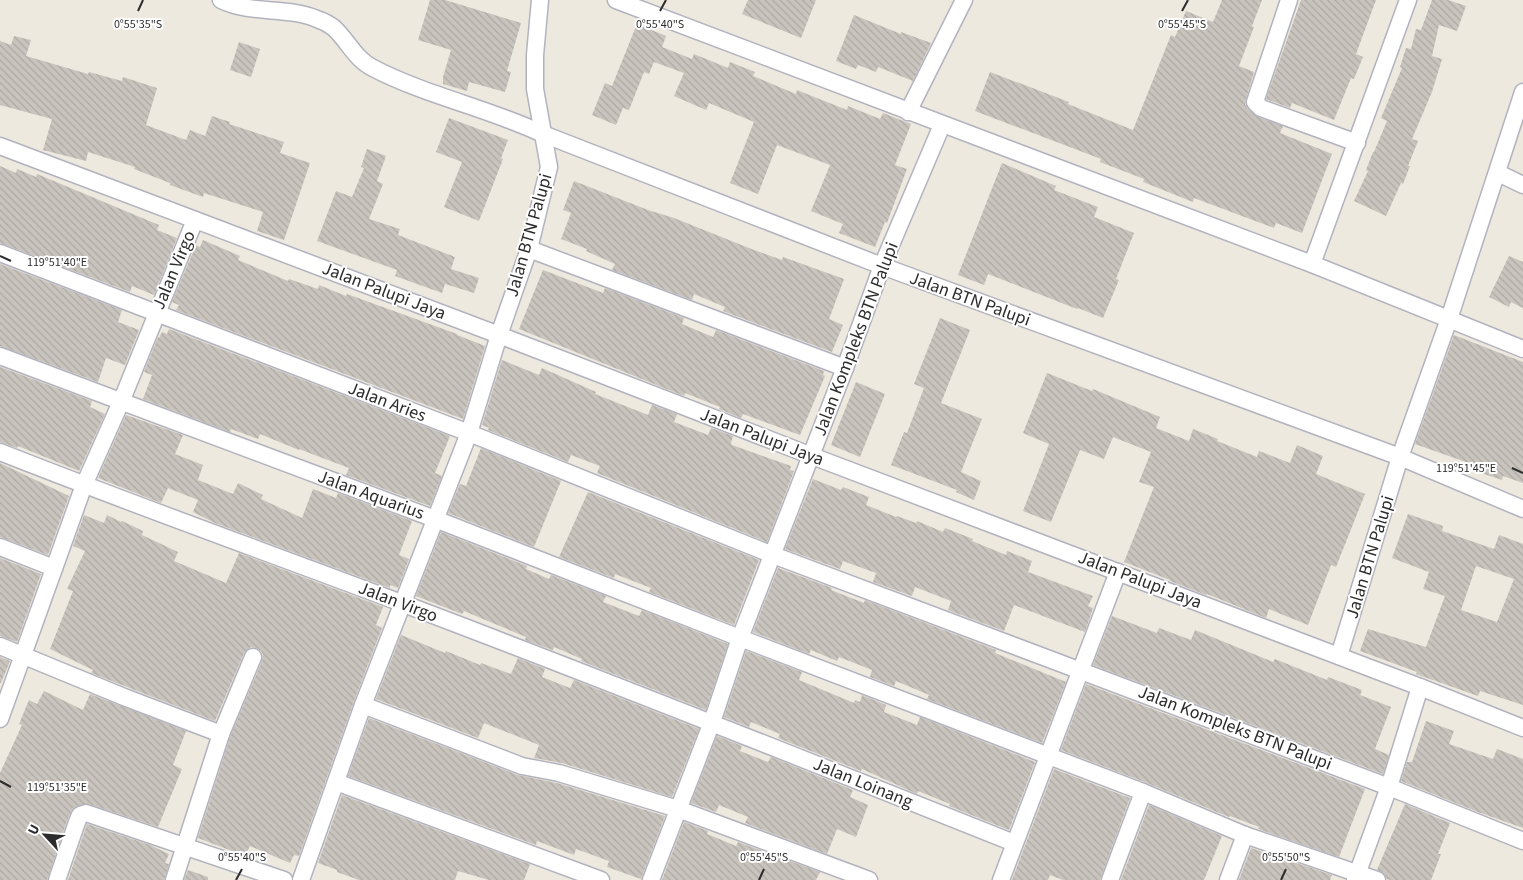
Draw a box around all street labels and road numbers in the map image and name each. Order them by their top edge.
street label: Jalan BTN Palupi [499,170,559,300]
street label: Jalan Virgo [146,227,202,313]
street label: Jalan Kompleks BTN Palupi [807,239,905,439]
street label: Jalan Palupi Jaya [319,256,449,326]
street label: Jalan BTN Palupi [906,266,1034,332]
street label: Jalan Aries [344,376,430,428]
street label: Jalan Palupi Jaya [697,402,827,472]
street label: Jalan Aquarius [314,464,428,526]
street label: Jalan BTN Palupi [1339,493,1401,621]
street label: Jalan Palupi Jaya [1075,545,1205,615]
street label: Jalan Virgo [355,575,441,629]
street label: Jalan Kompleks BTN Palupi [1135,679,1335,777]
street label: Jalan Loinang [809,752,917,814]

